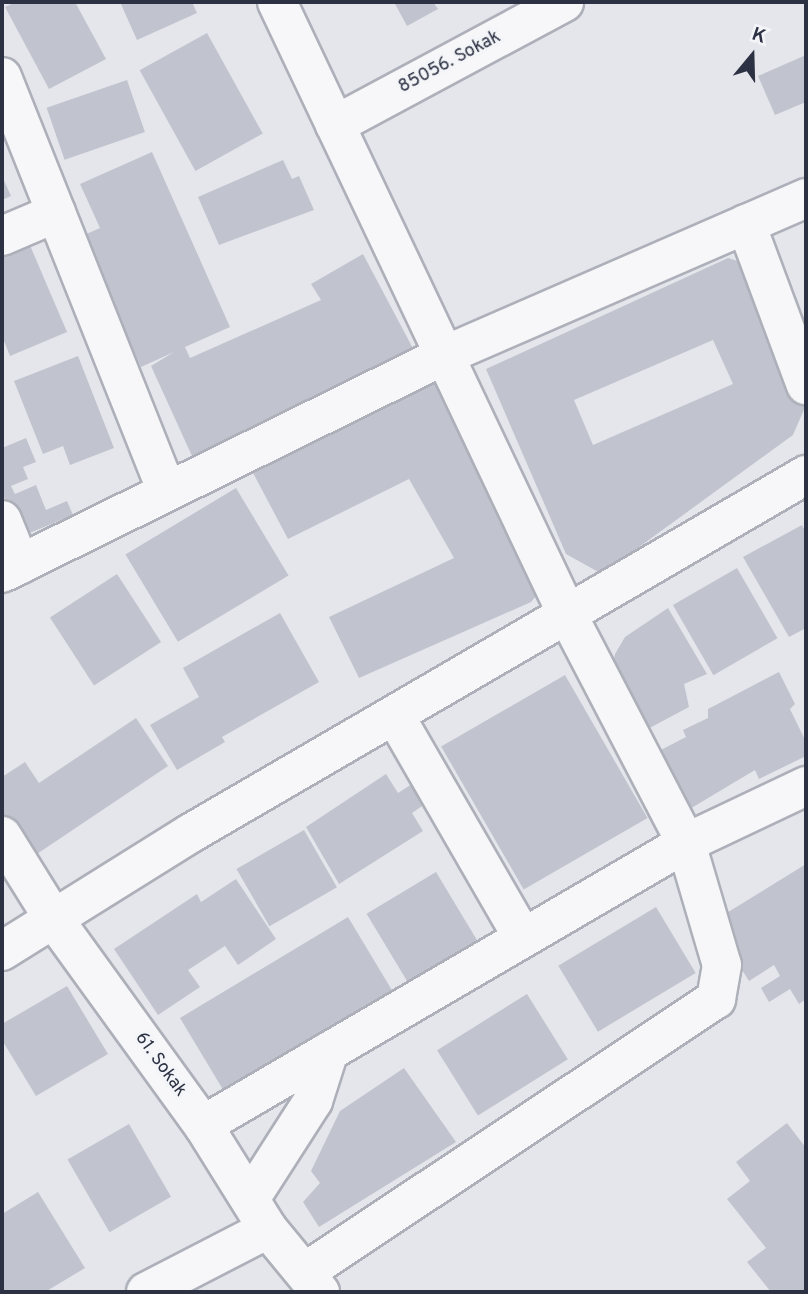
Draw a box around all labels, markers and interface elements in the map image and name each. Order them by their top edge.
north arrow [717,21,787,91]
text: K [749,23,769,50]
street label: 85056. Sokak [395,27,505,99]
street label: 61. Sokak [129,1029,191,1101]

